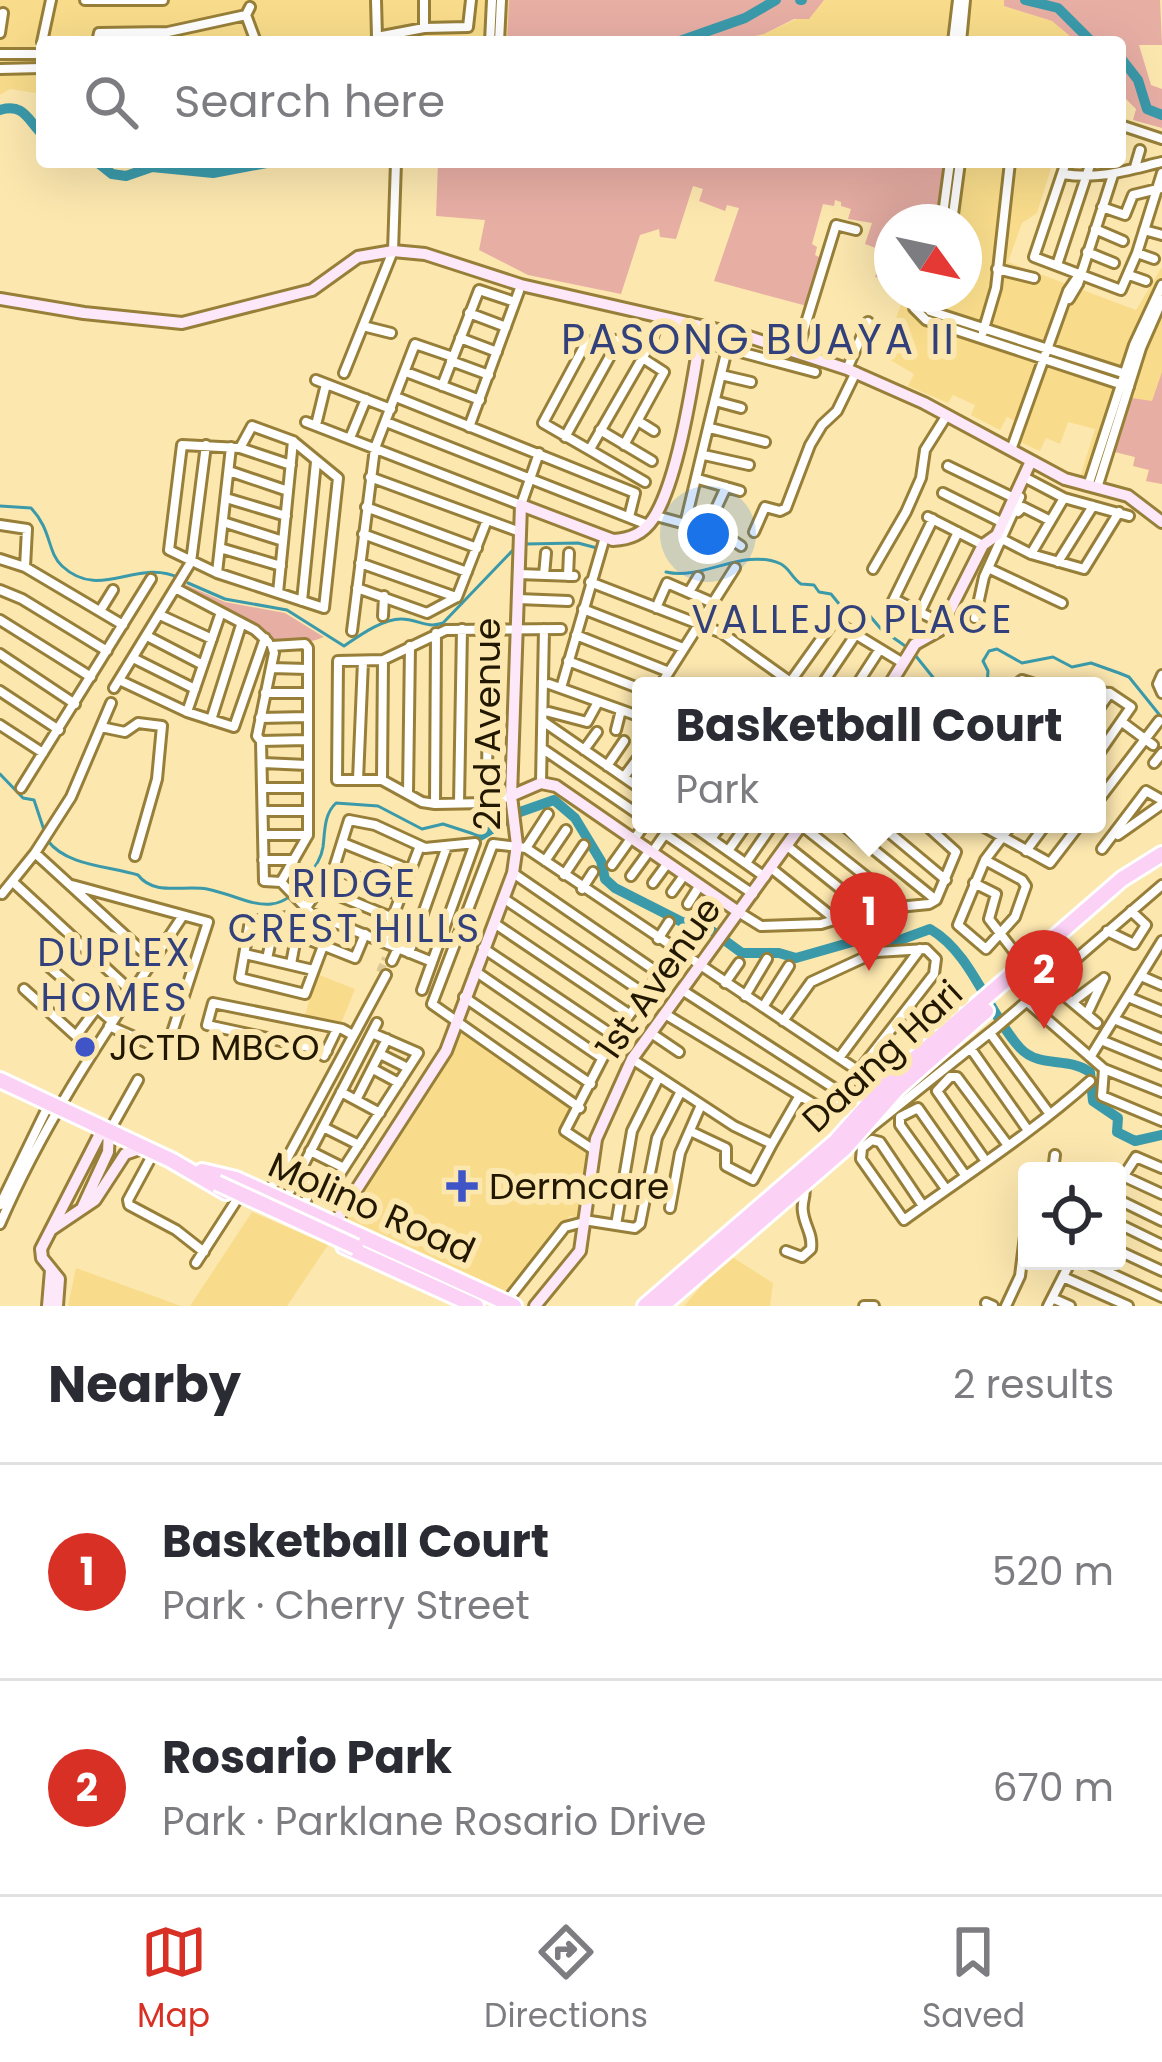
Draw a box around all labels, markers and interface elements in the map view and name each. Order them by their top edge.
search box [36,36,1126,168]
icon: search [78,69,144,135]
text: Search here [174,70,445,133]
north arrow [874,204,982,312]
district label: PASONG BUAYA II [561,310,957,369]
your location [678,504,738,564]
district label: VALLEJO PLACE [692,592,1014,647]
street label: 2nd Avenue [462,618,513,830]
popup [632,677,1106,833]
text: Basketball Court [675,694,1063,757]
text: Park [675,762,759,817]
district label: RIDGE CREST HILLS [228,856,482,956]
pin: 1 [830,872,908,971]
street label: 1st Avenue [584,887,733,1070]
district label: DUPLEX HOMES [37,925,193,1025]
pin: 2 [1005,930,1083,1029]
street label: Daang Hari [791,969,974,1144]
place label: JCTD MBCO [109,1022,320,1073]
marker: JCTD MBCO [72,1034,98,1060]
street label: Molino Road [260,1139,483,1276]
place label: Dermcare [489,1161,669,1212]
map controls [1018,1162,1126,1270]
button: locate [1018,1162,1126,1270]
marker: Dermcare [446,1170,478,1202]
text: Nearby [48,1348,241,1420]
text: 2 results [953,1357,1114,1412]
text: Basketball Court [162,1510,549,1573]
text: 1 [80,1544,94,1599]
text: 520 m [992,1544,1114,1599]
text: Park · Cherry Street [162,1578,530,1633]
text: Rosario Park [162,1726,452,1789]
text: 2 [76,1760,98,1815]
text: 670 m [993,1760,1114,1815]
text: Park · Parklane Rosario Drive [162,1794,706,1849]
tab: Map [137,1919,210,2041]
tab: Directions [484,1919,648,2041]
tab: Saved [922,1919,1025,2041]

